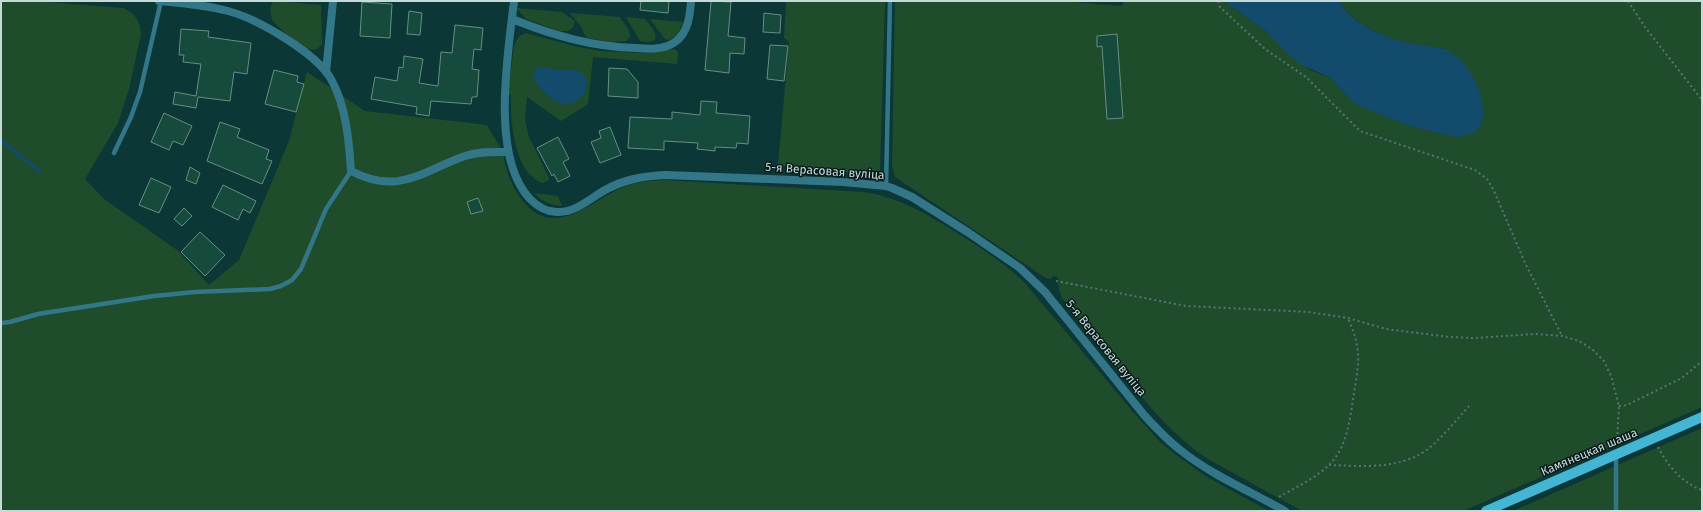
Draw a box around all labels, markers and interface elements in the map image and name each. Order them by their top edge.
street label: 5-я Верасовая вуліца [765,160,885,182]
street label: 5-я Верасовая вуліца [1063,297,1149,399]
street label: Камянецкая шаша [1539,425,1639,479]

